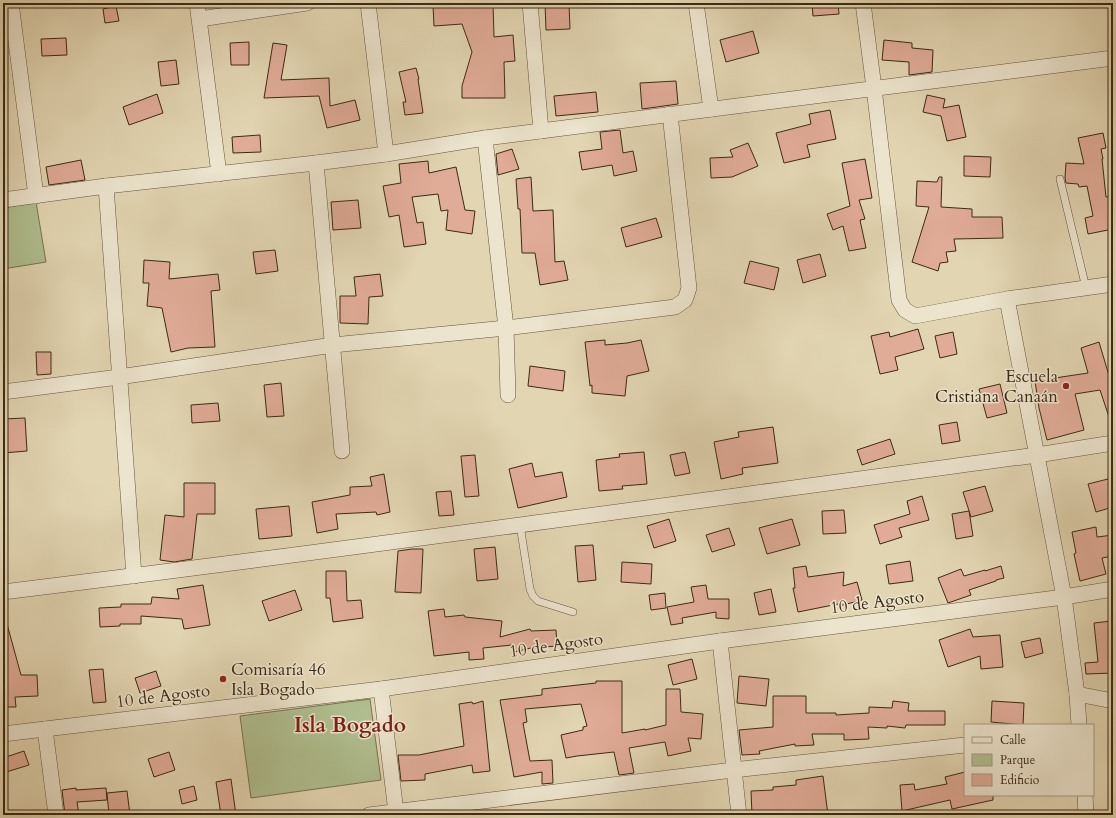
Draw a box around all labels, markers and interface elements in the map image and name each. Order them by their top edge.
place label: Escuela Cristiana Canaán [935,365,1059,408]
marker: Escuela Cristiana Canaán [1061,381,1071,391]
street label: 10 de Agosto [829,585,925,619]
street label: 10 de Agosto [508,627,604,663]
place label: Comisaría 46 Isla Bogado [231,658,326,701]
marker: Comisaría 46 Isla Bogado [218,674,228,684]
street label: 10 de Agosto [115,679,211,713]
district label: Isla Bogado [294,711,406,740]
legend [964,724,1094,796]
text: Calle [1000,732,1026,748]
text: Parque [1000,752,1035,768]
text: Edificio [1000,772,1040,788]

